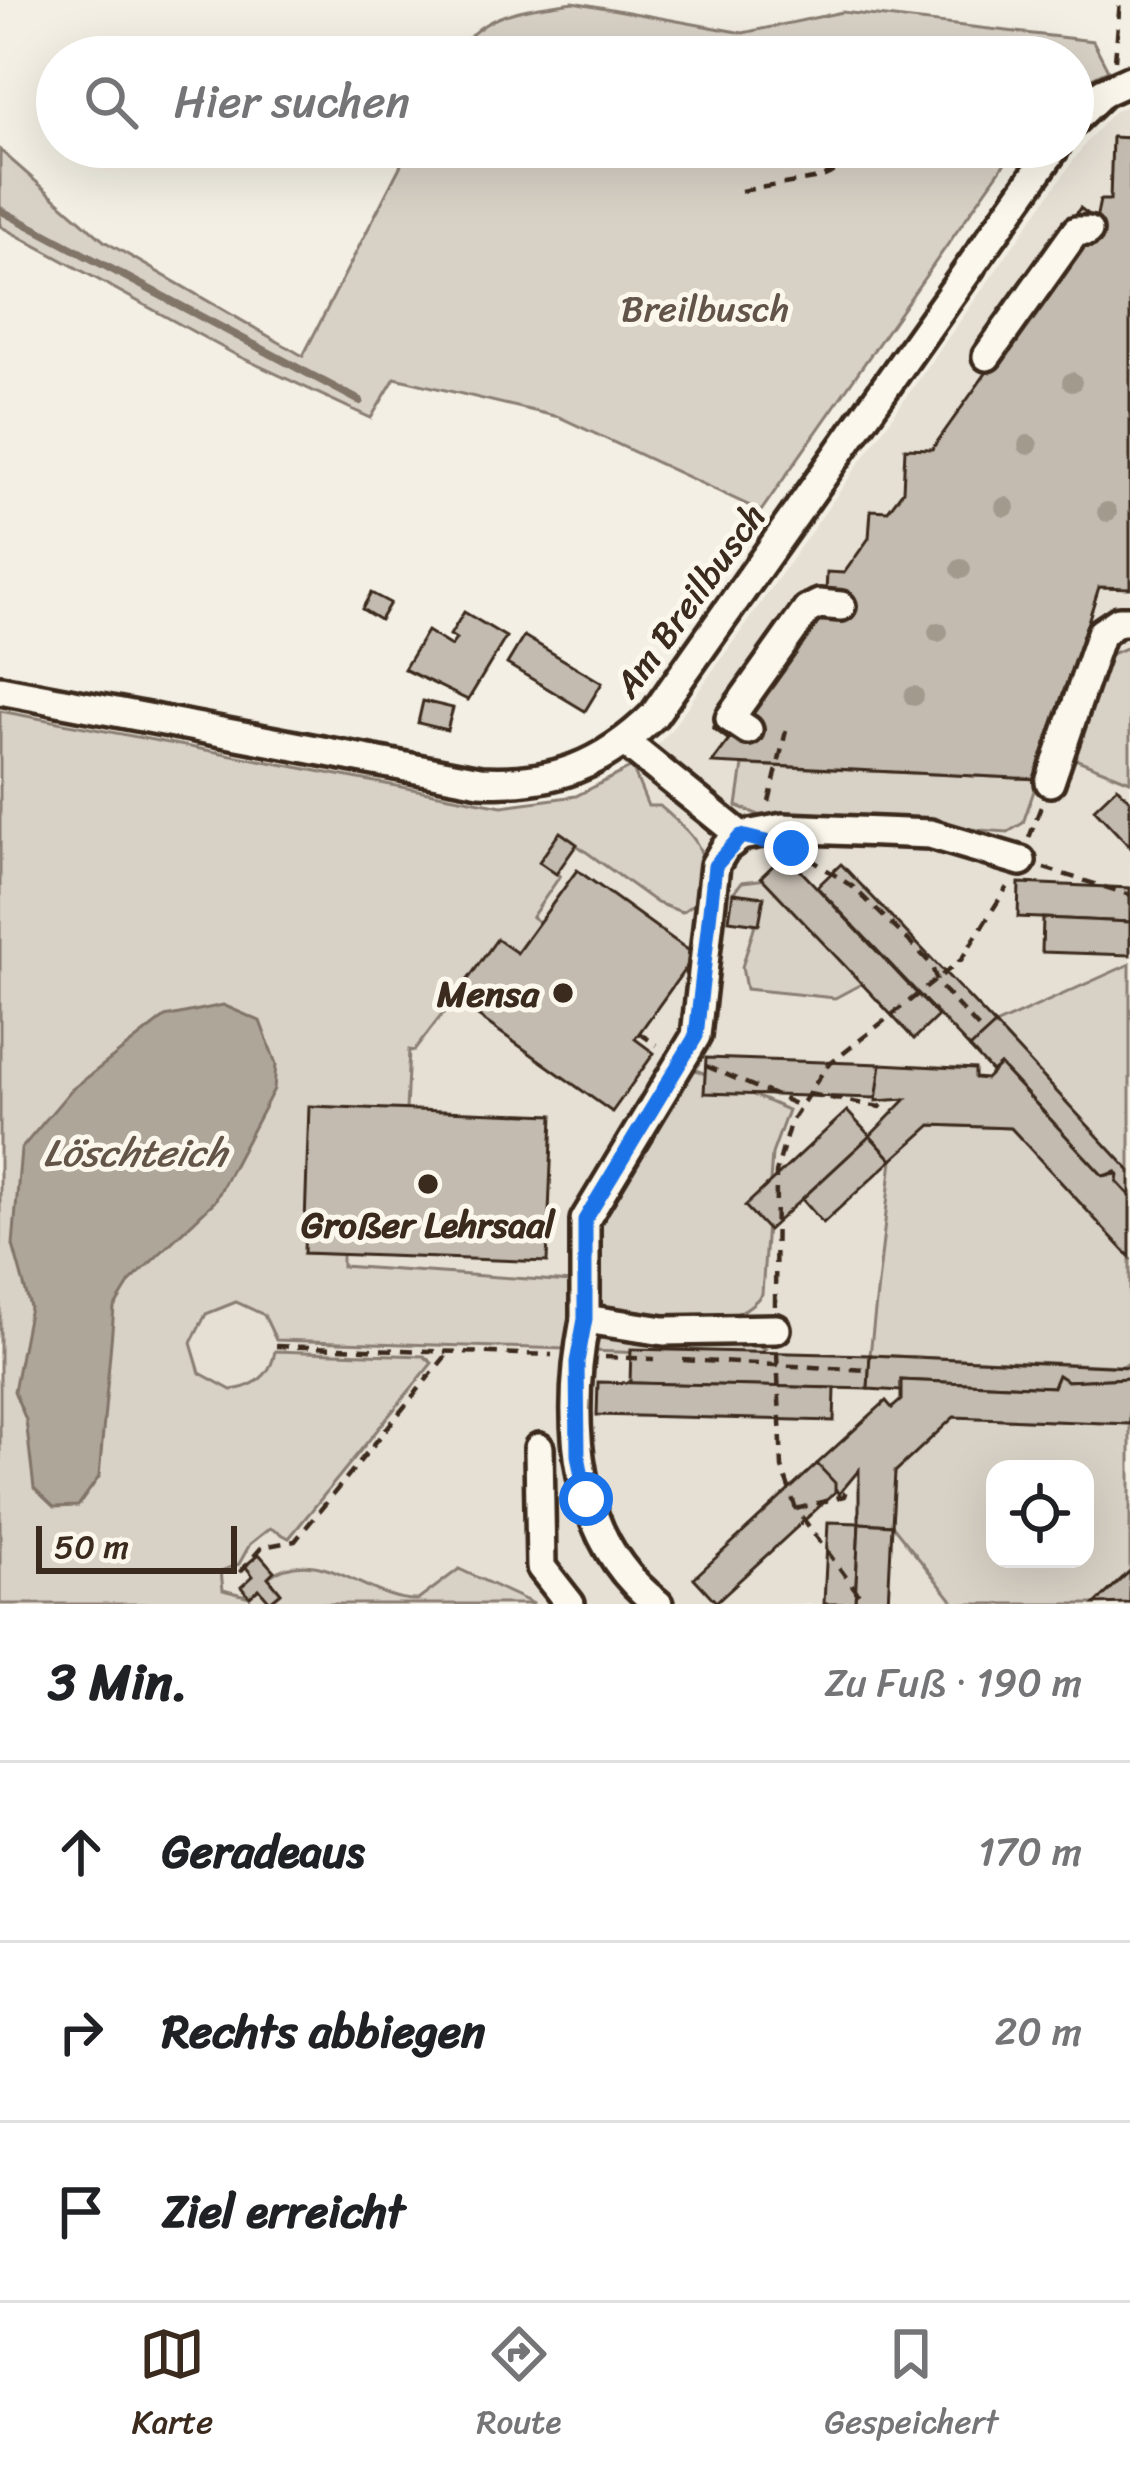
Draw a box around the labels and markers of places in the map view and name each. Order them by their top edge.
place label: Mensa [436,962,540,1026]
marker: Mensa [550,980,576,1006]
marker: Großer Lehrsaal [415,1171,441,1197]
place label: Großer Lehrsaal [301,1193,556,1257]

